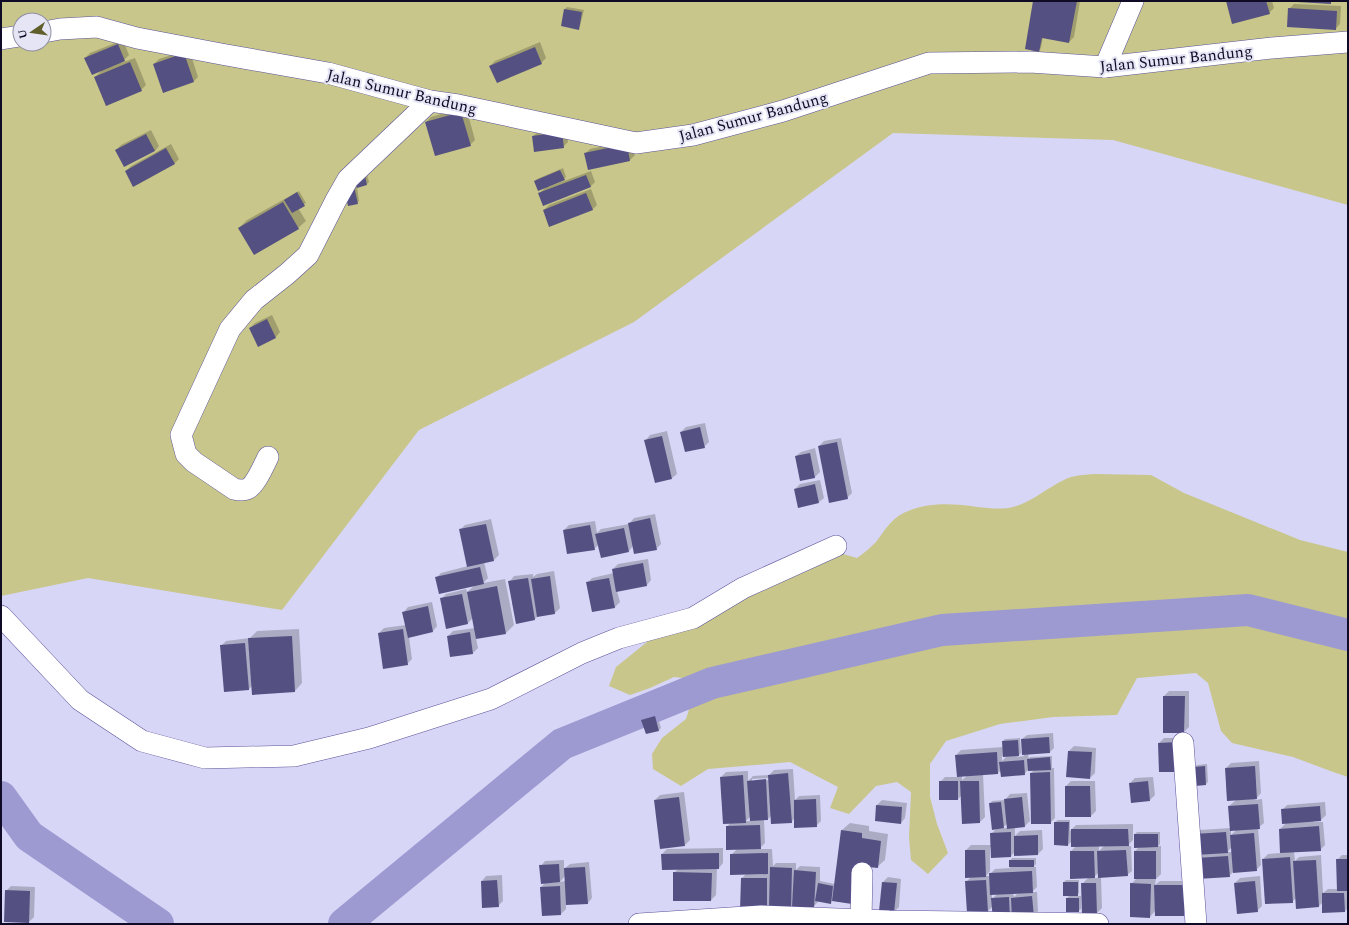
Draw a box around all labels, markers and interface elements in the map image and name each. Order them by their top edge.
north arrow [12,12,52,52]
text: U [13,28,32,41]
street label: Jalan Sumur Bandung [1099,39,1254,79]
street label: Jalan Sumur Bandung [324,63,479,121]
street label: Jalan Sumur Bandung [676,86,830,148]

